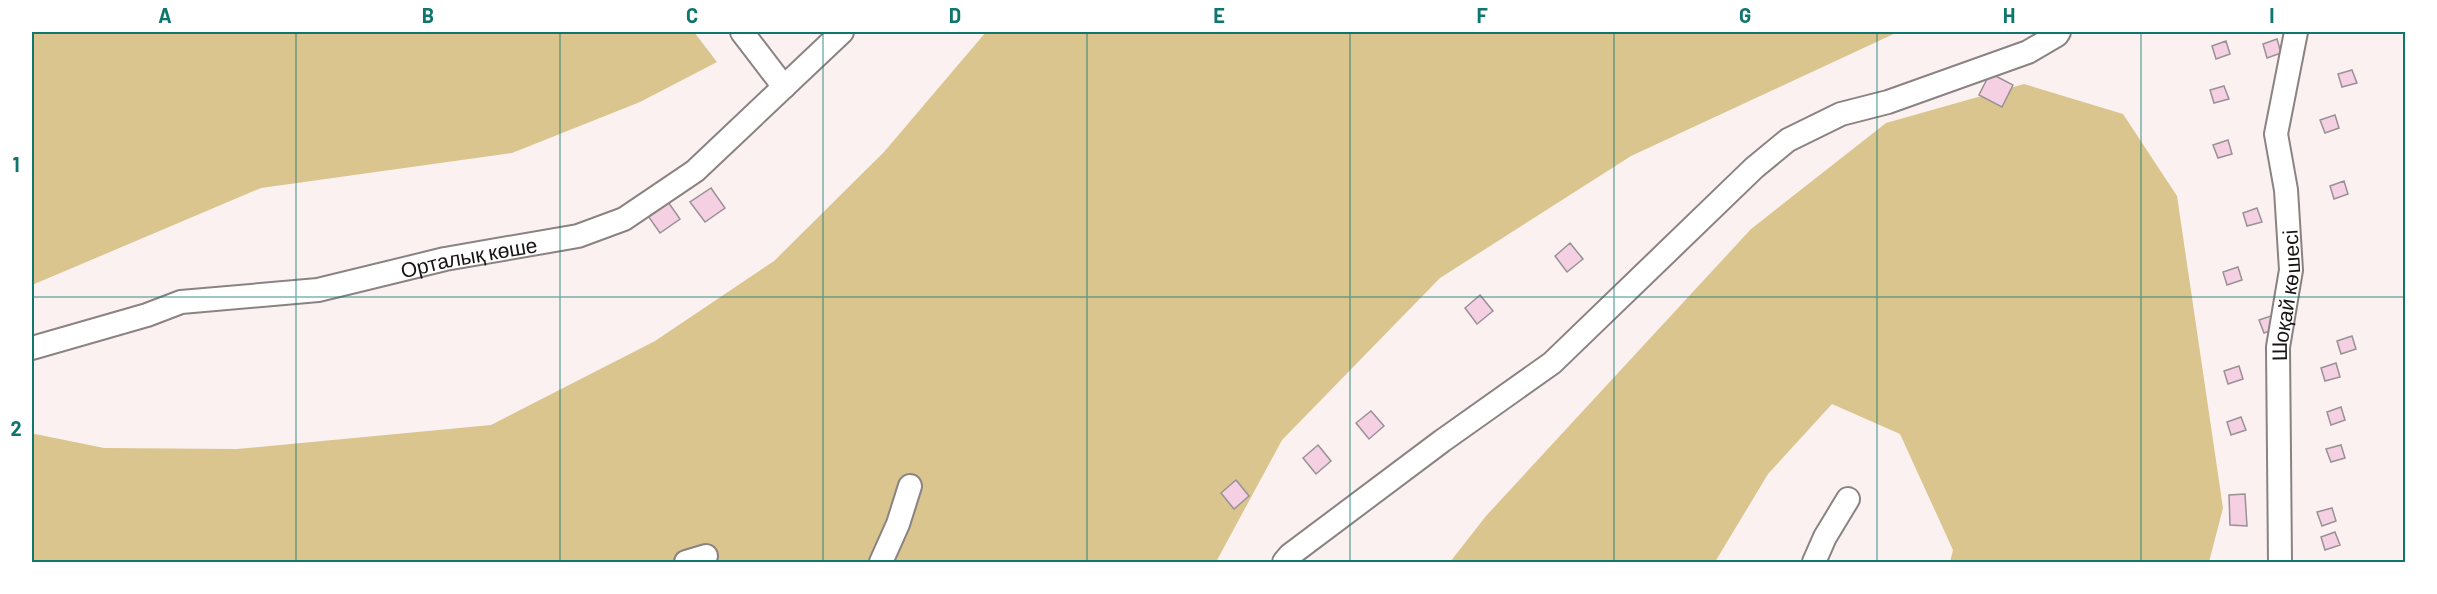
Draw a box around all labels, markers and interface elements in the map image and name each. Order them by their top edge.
text: A [158,3,172,27]
text: B [422,3,434,27]
text: C [686,3,698,27]
text: D [949,3,961,27]
text: E [1213,3,1225,27]
text: F [1476,3,1488,27]
text: G [1739,3,1751,27]
text: H [2003,3,2015,27]
text: I [2269,3,2275,27]
text: 1 [12,152,20,176]
street label: Шоқай көшесі [2265,229,2304,361]
street label: Орталық көше [398,231,539,282]
text: 2 [10,416,22,440]

